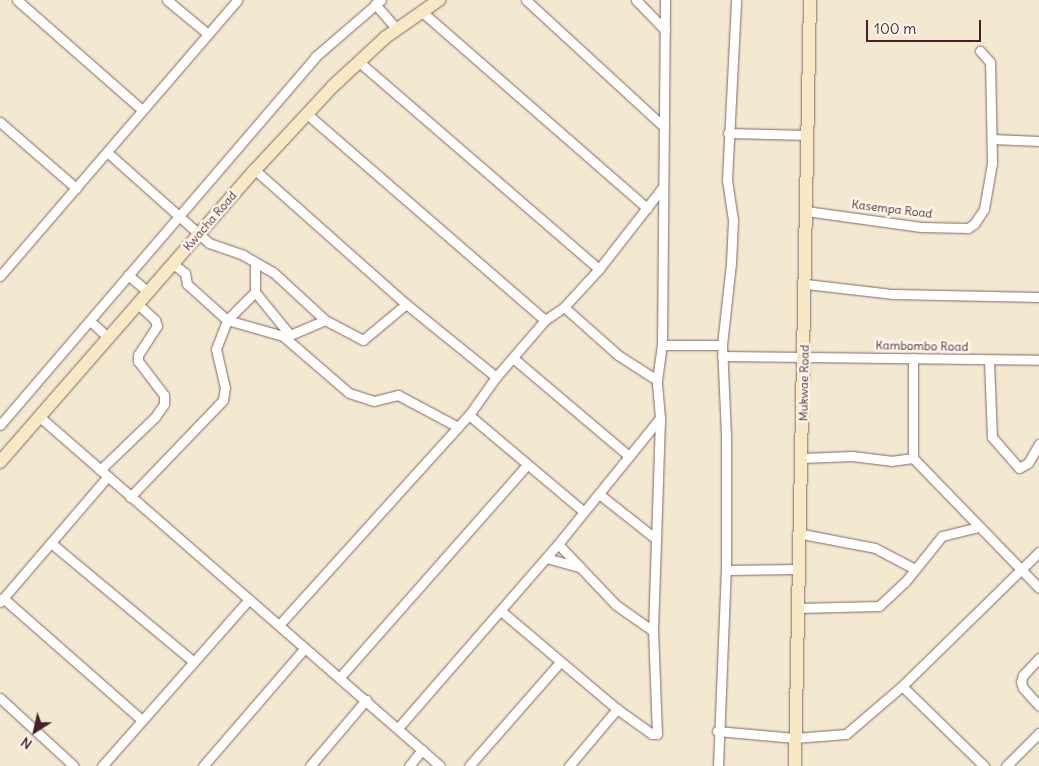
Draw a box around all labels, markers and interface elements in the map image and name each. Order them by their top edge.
scale bar [869,10,984,42]
text: 100 m [874,19,916,38]
street label: Kwacha Road [180,188,240,254]
street label: Kasempa Road [851,197,933,221]
street label: Kambombo Road [875,338,969,354]
street label: Mukwae Road [796,345,812,421]
north arrow [10,706,60,756]
text: N [17,733,36,753]

